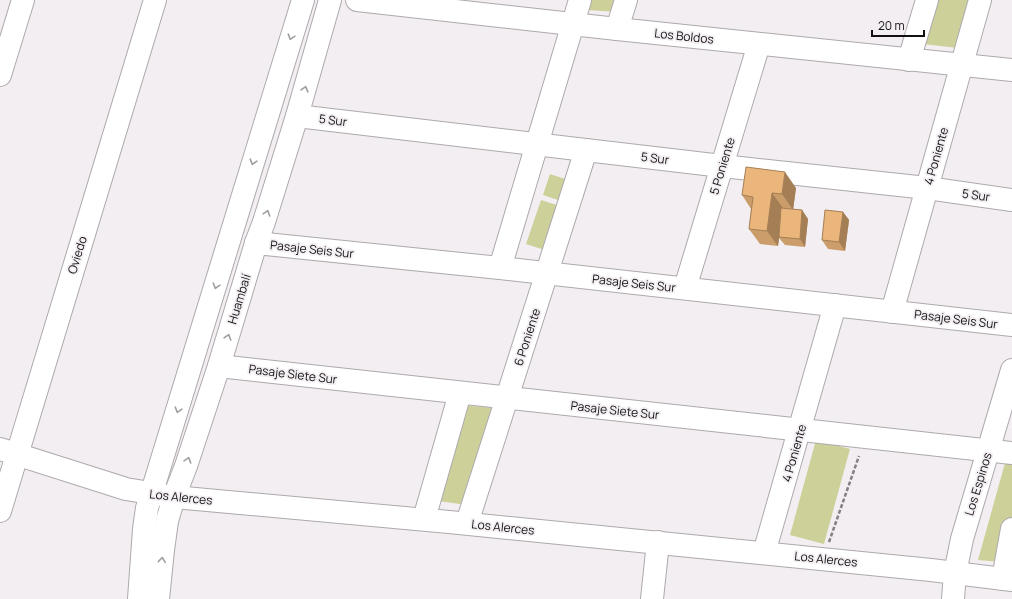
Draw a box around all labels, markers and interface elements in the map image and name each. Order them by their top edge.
scale bar [872,12,924,38]
text: 20 m [878,17,905,34]
street label: Los Boldos [653,24,715,48]
one-way arrow [287,34,296,41]
one-way arrow [300,85,309,92]
street label: 5 Sur [318,110,349,130]
street label: 4 Poniente [920,125,952,187]
street label: 5 Poniente [705,135,739,197]
street label: 5 Sur [640,148,671,168]
one-way arrow [249,158,258,165]
street label: 5 Sur [961,185,992,205]
one-way arrow [262,209,271,216]
street label: Oviedo [63,234,91,276]
street label: Pasaje Seis Sur [269,236,355,262]
street label: Pasaje Seis Sur [591,270,677,296]
street label: Huambalí [223,272,255,326]
one-way arrow [212,282,221,289]
street label: Pasaje Seis Sur [913,305,999,333]
street label: 6 Poniente [510,306,544,368]
one-way arrow [223,333,232,340]
street label: Pasaje Siete Sur [248,360,339,388]
street label: Pasaje Siete Sur [570,397,661,423]
one-way arrow [174,407,183,414]
street label: 4 Poniente [778,422,810,484]
street label: Los Espinos [960,450,996,518]
one-way arrow [183,457,192,464]
street label: Los Alerces [149,485,213,509]
street label: Los Alerces [471,515,535,539]
street label: Los Alerces [794,547,858,571]
one-way arrow [157,557,166,563]

